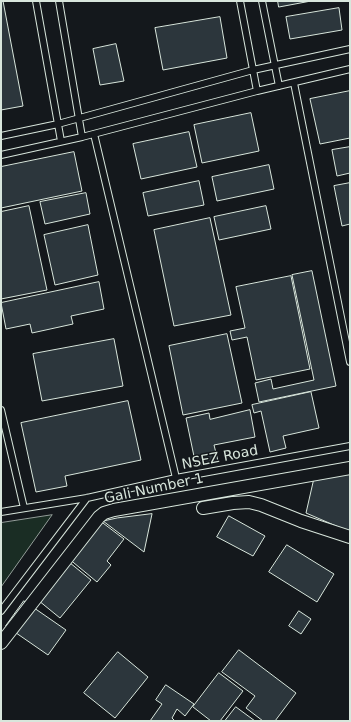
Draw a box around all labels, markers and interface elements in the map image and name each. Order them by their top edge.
street label: NSEZ Road [180,442,260,474]
street label: Gali Number 1 [103,470,205,508]

